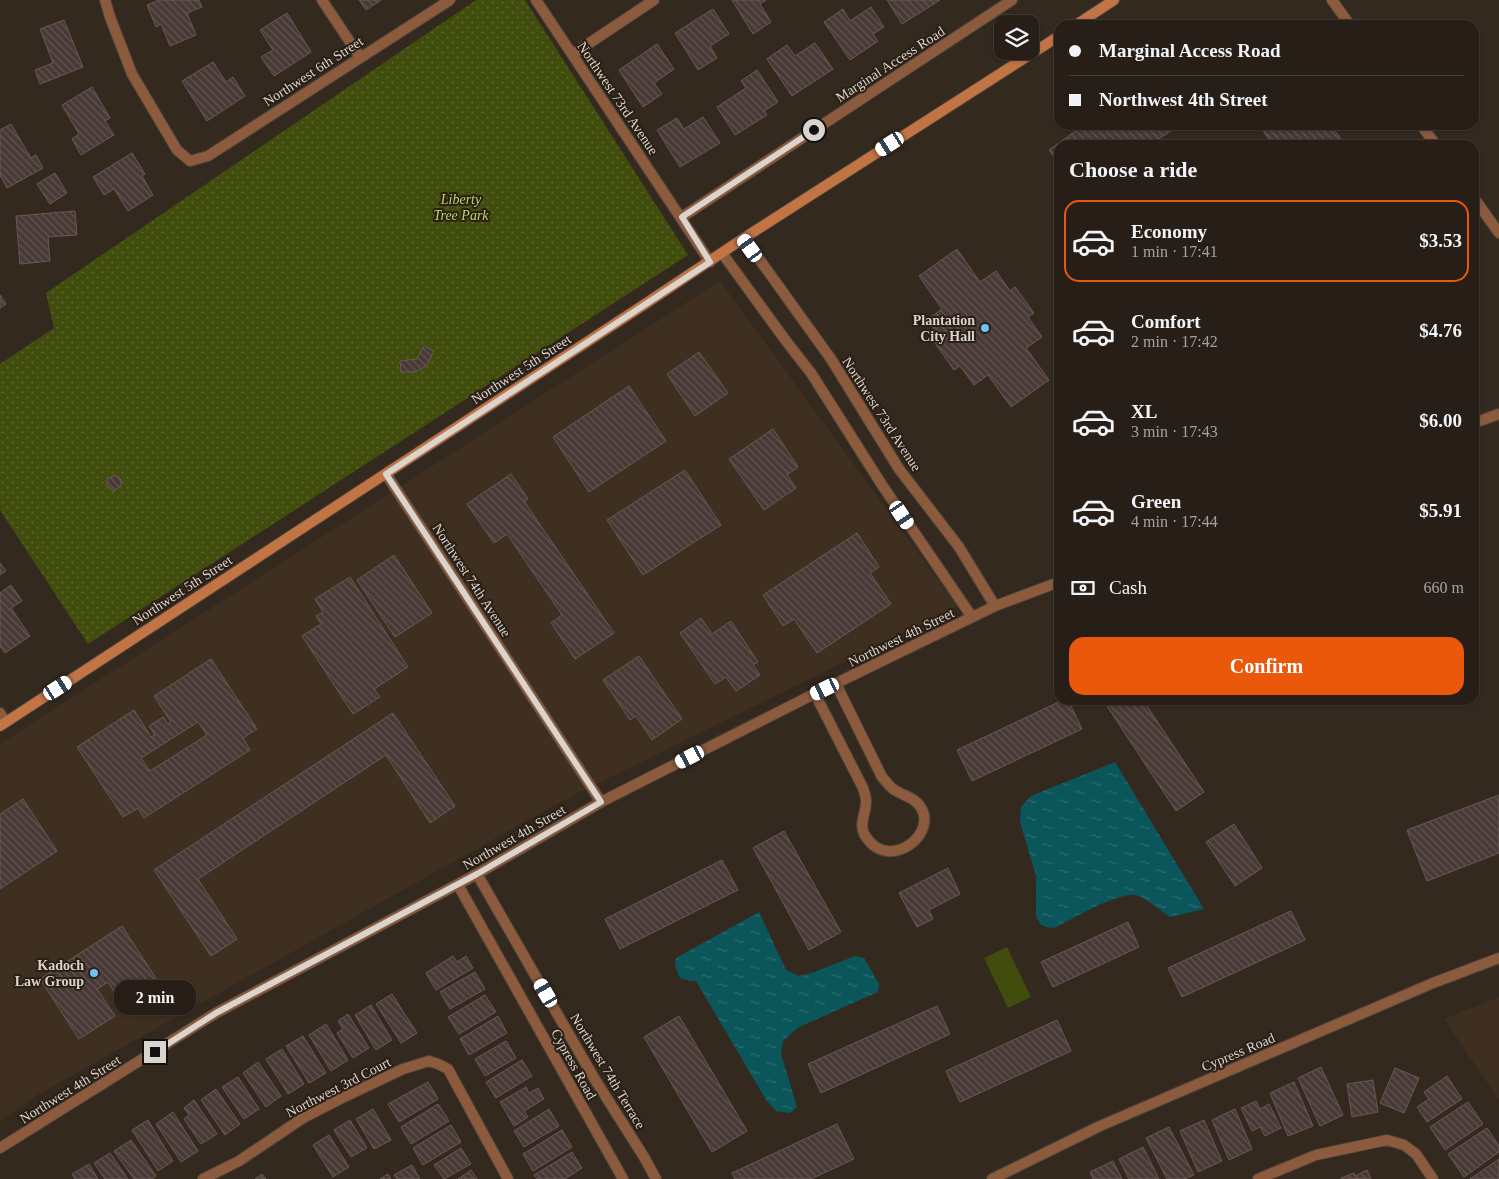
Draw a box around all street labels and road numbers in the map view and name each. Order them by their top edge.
street label: Marginal Access Road [833,24,947,105]
street label: Northwest 6th Street [261,34,366,109]
street label: Northwest 73rd Avenue [574,39,661,157]
street label: Northwest 5th Street [469,332,574,407]
street label: Northwest 73rd Avenue [839,355,924,474]
street label: Northwest 74th Avenue [429,521,514,640]
street label: Northwest 5th Street [130,553,235,628]
street label: Northwest 4th Street [846,605,957,670]
street label: Northwest 4th Street [460,802,568,873]
street label: Northwest 74th Terrace [567,1011,648,1132]
street label: Cypress Road [548,1026,599,1102]
street label: Cypress Road [1199,1030,1277,1075]
street label: Northwest 4th Street [17,1052,123,1126]
street label: Northwest 3rd Court [283,1054,393,1120]

